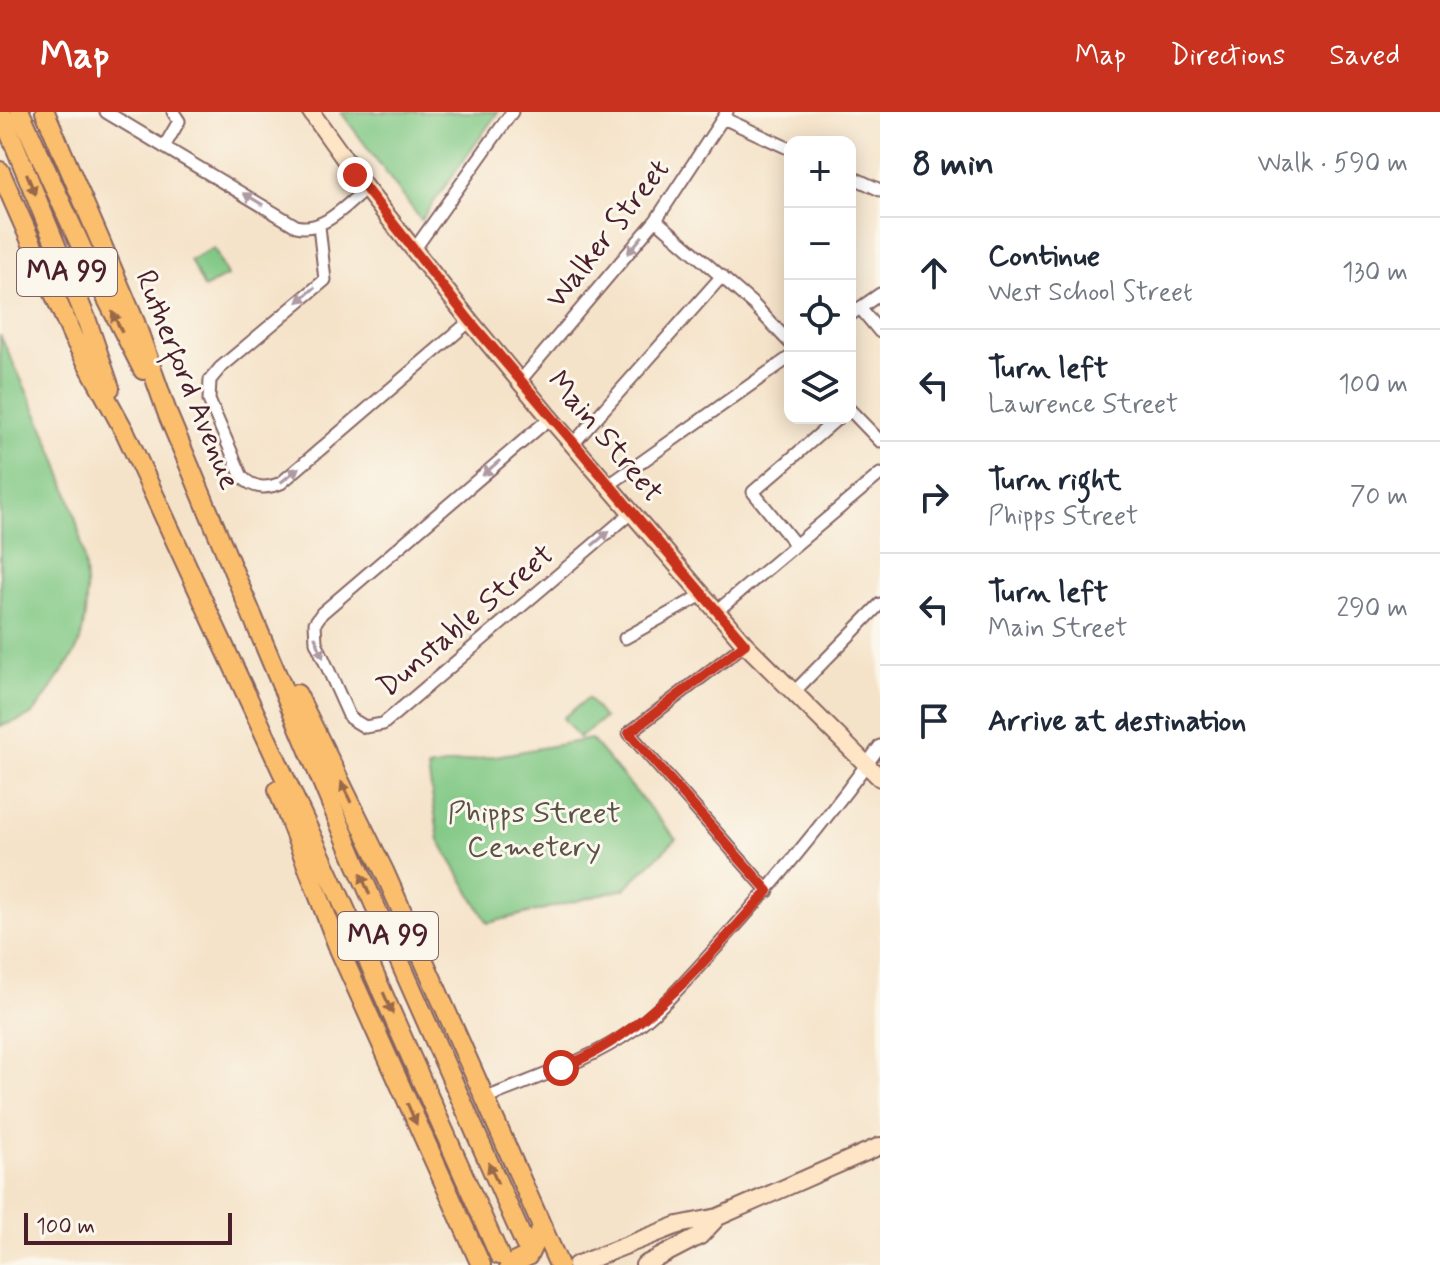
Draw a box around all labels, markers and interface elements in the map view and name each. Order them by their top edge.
text: Map [40,32,110,81]
text: Map [1075,38,1126,75]
text: Directions [1170,38,1285,75]
text: Saved [1329,38,1400,75]
map controls [784,136,856,424]
button: + [784,136,856,208]
text: 8 min [912,142,994,187]
text: Walk · 590 m [1257,147,1408,181]
street label: Walker Street [537,151,679,317]
route end [337,157,373,193]
one-way arrow [25,172,38,196]
one-way arrow [242,193,264,207]
button: − [784,208,856,280]
one-way arrow [627,235,644,255]
text: Continue [988,237,1100,276]
road number: MA 99 [17,248,117,296]
icon: ahead [912,251,956,295]
text: 130 m [1342,256,1408,290]
street label: Rutherford Avenue [123,265,249,496]
text: West School Street [988,276,1193,310]
button: locate [784,280,856,352]
one-way arrow [297,286,317,303]
one-way arrow [110,310,124,334]
text: Turn left [988,349,1108,388]
button: layers [784,352,856,424]
street label: Main Street [538,363,672,511]
icon: left [912,363,956,407]
text: 100 m [1338,368,1408,402]
text: Lawrence Street [988,388,1178,422]
one-way arrow [482,459,501,477]
text: Turn right [988,461,1121,500]
one-way arrow [280,467,300,484]
icon: right [912,475,956,519]
text: 70 m [1350,480,1408,514]
text: Phipps Street [988,500,1138,534]
one-way arrow [590,530,610,547]
street label: Dunstable Street [369,536,563,706]
text: Turn left [988,573,1108,612]
icon: left [912,587,956,631]
text: 290 m [1336,592,1408,626]
text: Main Street [988,612,1128,646]
one-way arrow [313,635,326,659]
icon: arrive [912,699,956,743]
text: Arrive at destination [988,702,1246,741]
one-way arrow [339,780,353,804]
park label: Phipps Street Cemetery [447,794,621,867]
one-way arrow [358,872,371,896]
road number: MA 99 [338,912,438,960]
one-way arrow [381,991,394,1014]
route start [543,1050,579,1086]
one-way arrow [406,1102,419,1125]
one-way arrow [486,1161,500,1185]
scale bar [24,1209,232,1245]
text: 100 m [36,1213,95,1241]

